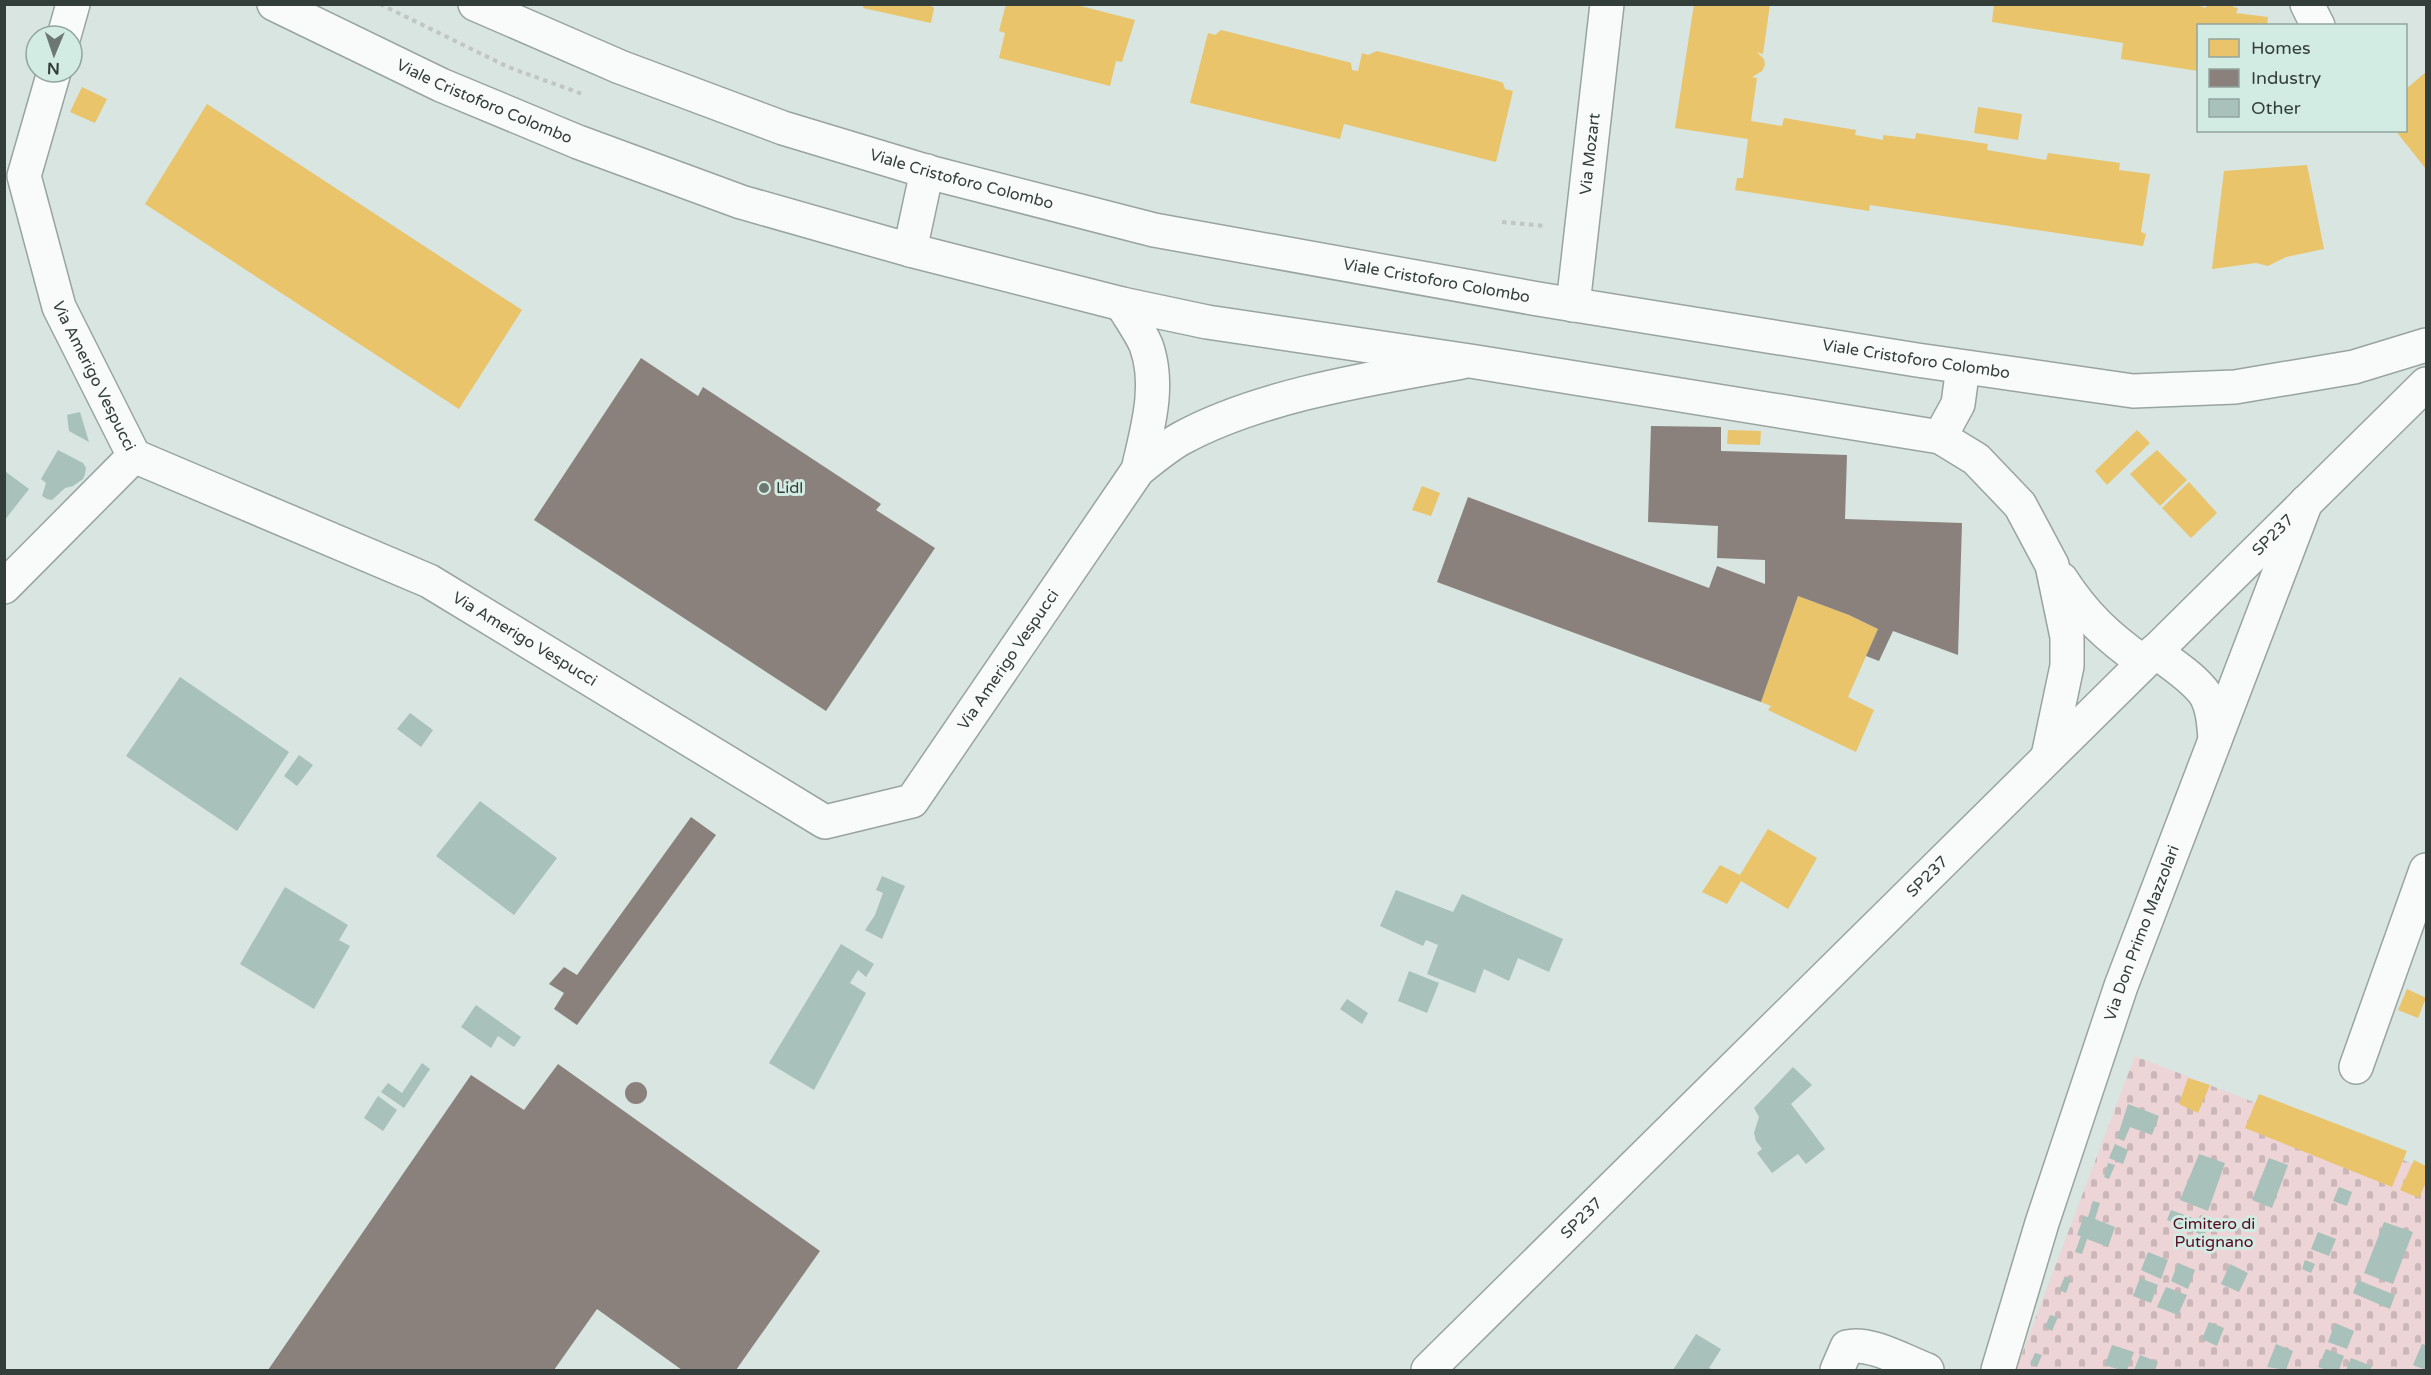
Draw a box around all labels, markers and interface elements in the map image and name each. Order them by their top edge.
north arrow [24,24,84,84]
legend [2197,24,2407,132]
text: Homes [2251,37,2311,59]
street label: Viale Cristoforo Colombo [393,55,575,148]
text: N [47,58,60,78]
text: Industry [2251,67,2322,89]
text: Other [2251,97,2301,119]
street label: Via Mozart [1576,112,1605,196]
street label: Viale Cristoforo Colombo [867,145,1056,214]
street label: Viale Cristoforo Colombo [1341,254,1532,307]
street label: Via Amerigo Vespucci [48,299,140,454]
street label: Viale Cristoforo Colombo [1821,335,2011,383]
place label: Lidl [776,478,803,498]
marker: Lidl [757,481,771,495]
street label: SP237 [2248,510,2298,560]
street label: Via Amerigo Vespucci [953,586,1063,734]
street label: Via Amerigo Vespucci [449,588,601,691]
street label: Via Don Primo Mazzolari [2100,843,2184,1024]
street label: SP237 [1902,852,1952,902]
street label: SP237 [1557,1193,1607,1243]
park label: Cimitero di Putignano [2173,1214,2255,1252]

